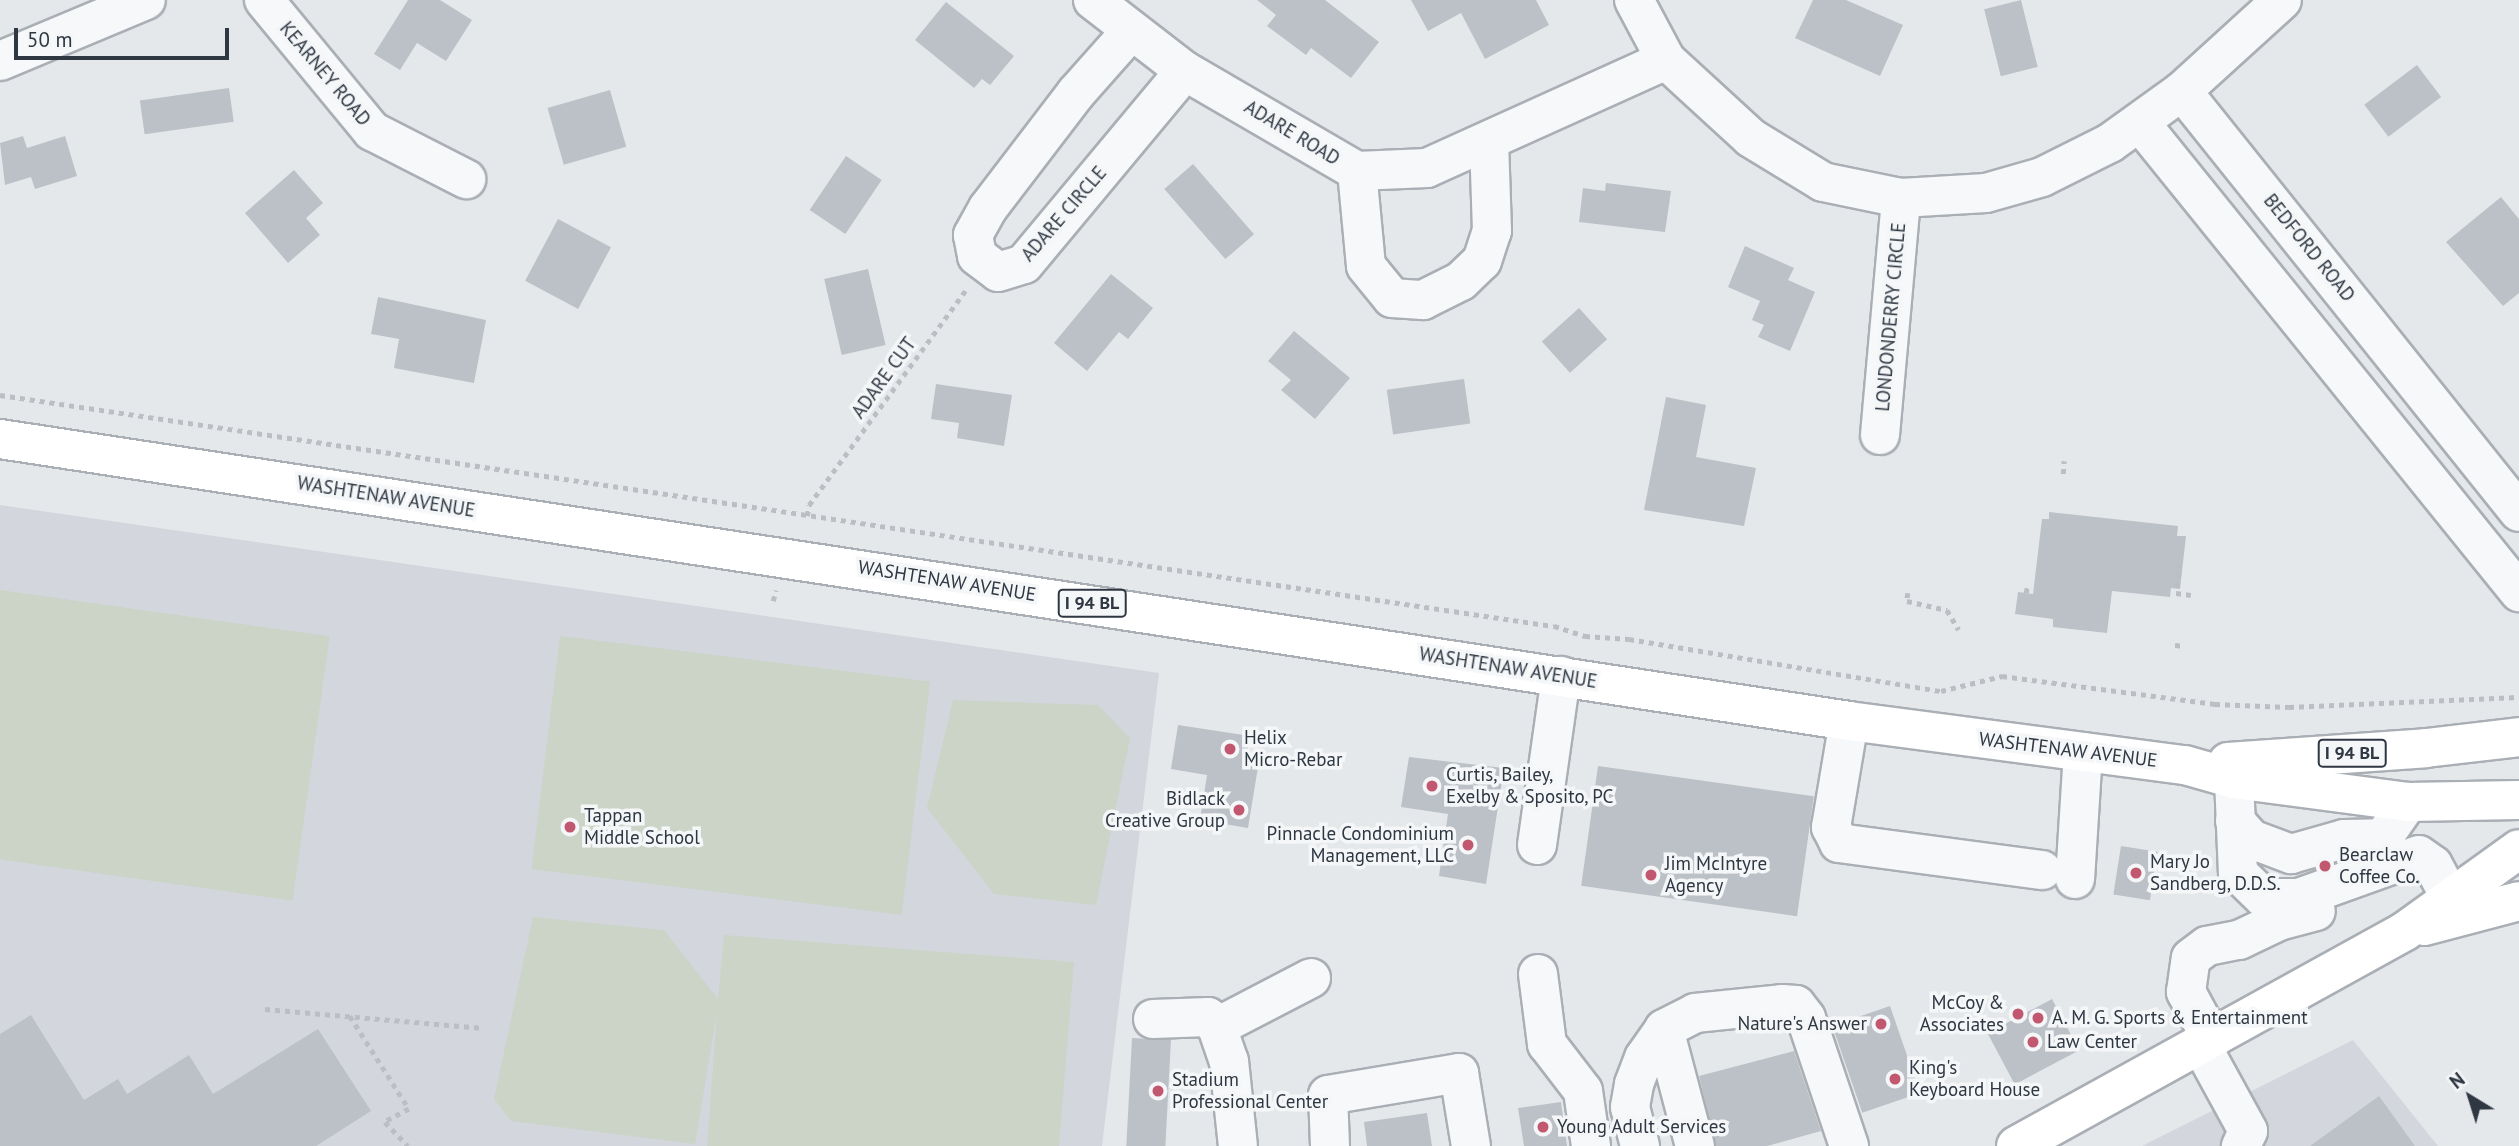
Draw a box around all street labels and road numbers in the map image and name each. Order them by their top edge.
street label: KEARNEY ROAD [275,17,375,131]
street label: ADARE ROAD [1240,96,1344,170]
street label: ADARE CIRCLE [1017,162,1111,266]
street label: BEDFORD ROAD [2259,190,2359,306]
street label: LONDONDERRY CIRCLE [1871,221,1911,413]
street label: ADARE CUT [847,333,921,423]
street label: WASHTENAW AVENUE [295,472,477,522]
street label: WASHTENAW AVENUE [856,556,1038,606]
road number: I 94 BL [1057,588,1127,618]
street label: WASHTENAW AVENUE [1417,643,1599,693]
street label: WASHTENAW AVENUE [1977,728,2159,772]
road number: I 94 BL [2317,738,2387,768]

